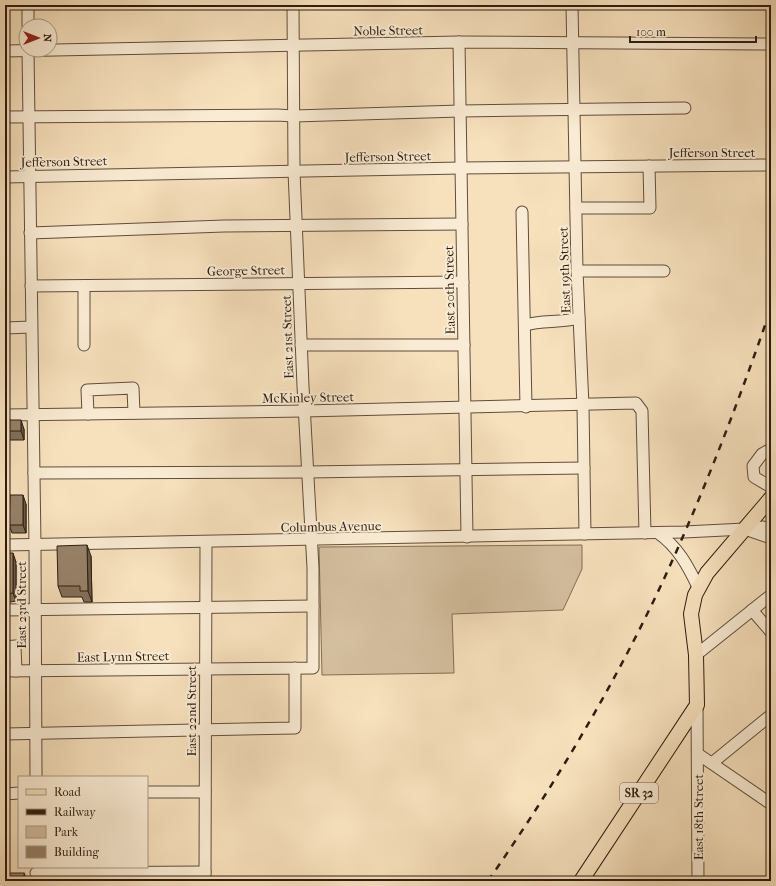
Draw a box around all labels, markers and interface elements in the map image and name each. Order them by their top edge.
north arrow [18,18,58,58]
scale bar [630,18,756,44]
street label: Noble Street [353,22,423,39]
text: 100 m [636,25,666,39]
text: N [41,34,54,43]
street label: Jefferson Street [668,145,756,160]
street label: Jefferson Street [344,148,432,165]
street label: Jefferson Street [20,153,108,170]
street label: East 19th Street [555,226,574,314]
street label: East 20th Street [441,245,458,335]
street label: George Street [207,262,286,279]
street label: East 21st Street [279,294,296,379]
street label: McKinley Street [262,389,354,406]
street label: Columbus Avenue [281,518,382,535]
street label: East 23rd Street [14,561,29,649]
street label: East Lynn Street [76,648,170,665]
street label: East 22nd Street [184,665,199,757]
street label: East 18th Street [691,773,706,860]
legend [18,776,148,868]
road number: SR 32 [620,783,658,803]
text: Road [54,785,81,799]
text: Railway [54,805,96,819]
text: Park [54,825,79,839]
text: Building [54,845,99,859]

